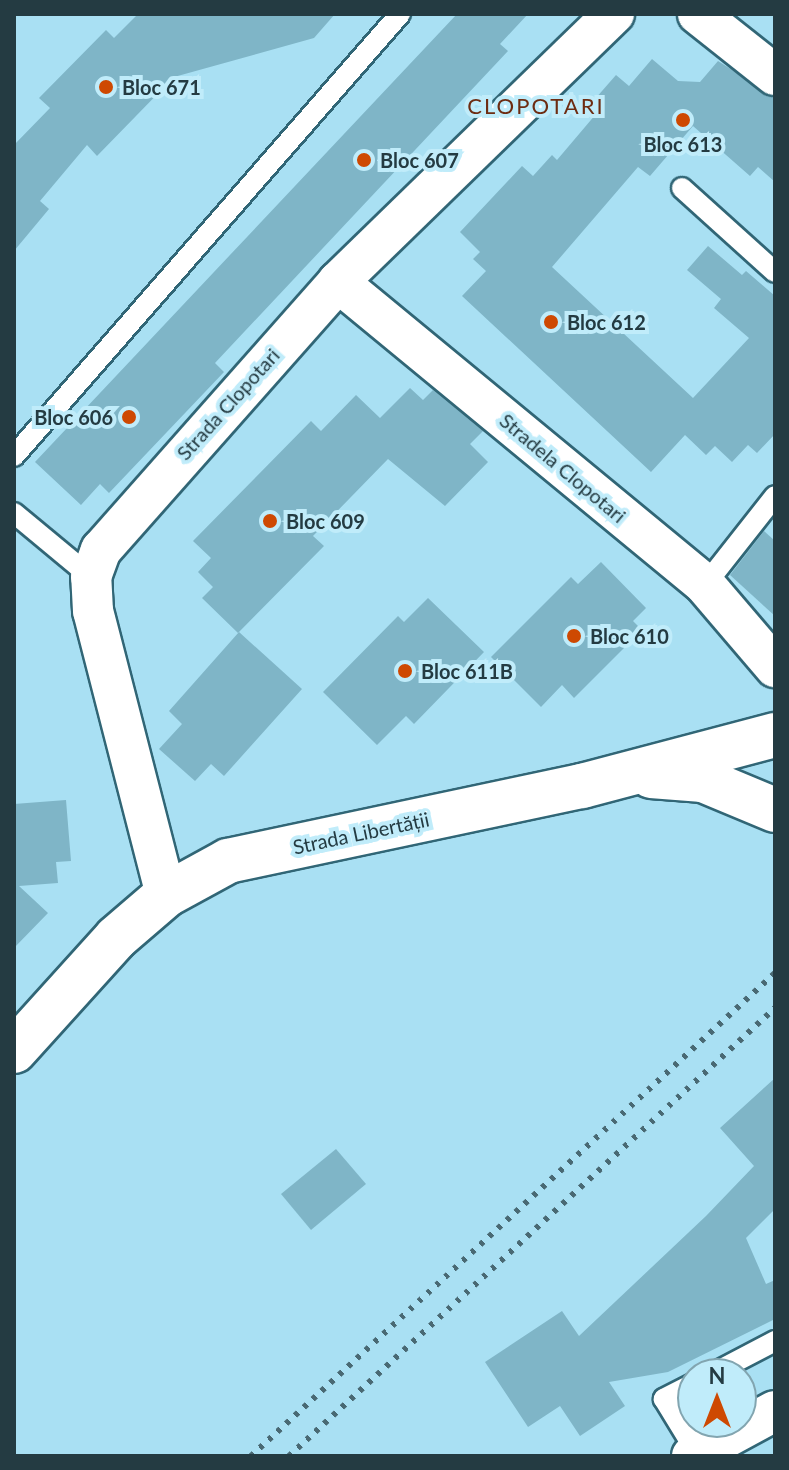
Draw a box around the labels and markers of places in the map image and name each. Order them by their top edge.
place label: Bloc 671 [122,75,201,99]
marker: Bloc 671 [97,78,115,96]
marker: Bloc 613 [674,111,692,129]
place label: Bloc 613 [644,132,722,156]
place label: Bloc 607 [380,148,459,172]
marker: Bloc 607 [355,151,373,169]
place label: Bloc 612 [567,310,646,334]
marker: Bloc 612 [542,313,560,331]
place label: Bloc 606 [34,405,113,429]
marker: Bloc 606 [120,408,138,426]
place label: Bloc 609 [286,509,365,533]
marker: Bloc 609 [261,512,279,530]
place label: Bloc 610 [590,624,669,648]
marker: Bloc 610 [565,627,583,645]
place label: Bloc 611B [421,659,513,683]
marker: Bloc 611B [396,662,414,680]

